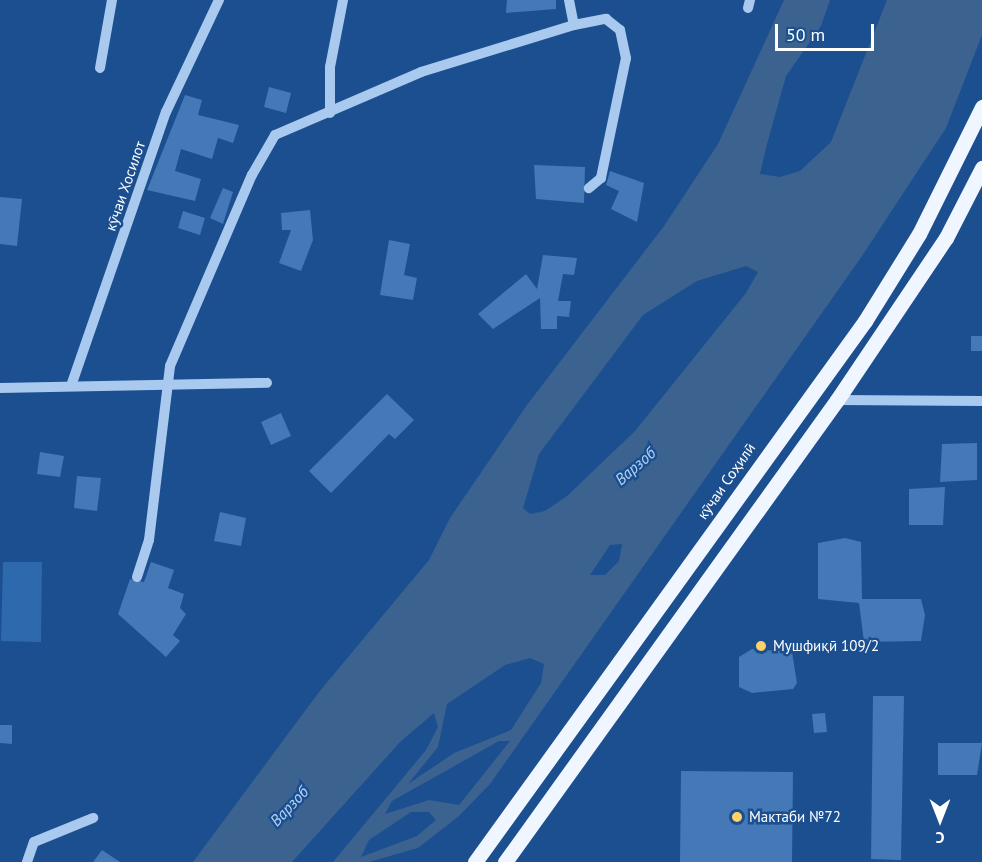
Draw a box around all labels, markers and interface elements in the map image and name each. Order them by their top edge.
scale bar [778,12,877,50]
text: 50 m [786,23,825,46]
street label: кӯчаи Хосилот [101,139,149,233]
street label: кӯчаи Соҳилӣ [693,439,759,523]
water label: Варзоб [611,443,659,489]
place label: Мушфиқӣ 109/2 [773,637,879,655]
marker: Мушфиқӣ 109/2 [754,639,768,653]
water label: Варзоб [266,782,312,830]
north arrow [910,790,970,850]
place label: Мактаби №72 [749,808,841,826]
marker: Мактаби №72 [730,810,744,824]
text: С [936,828,944,848]

